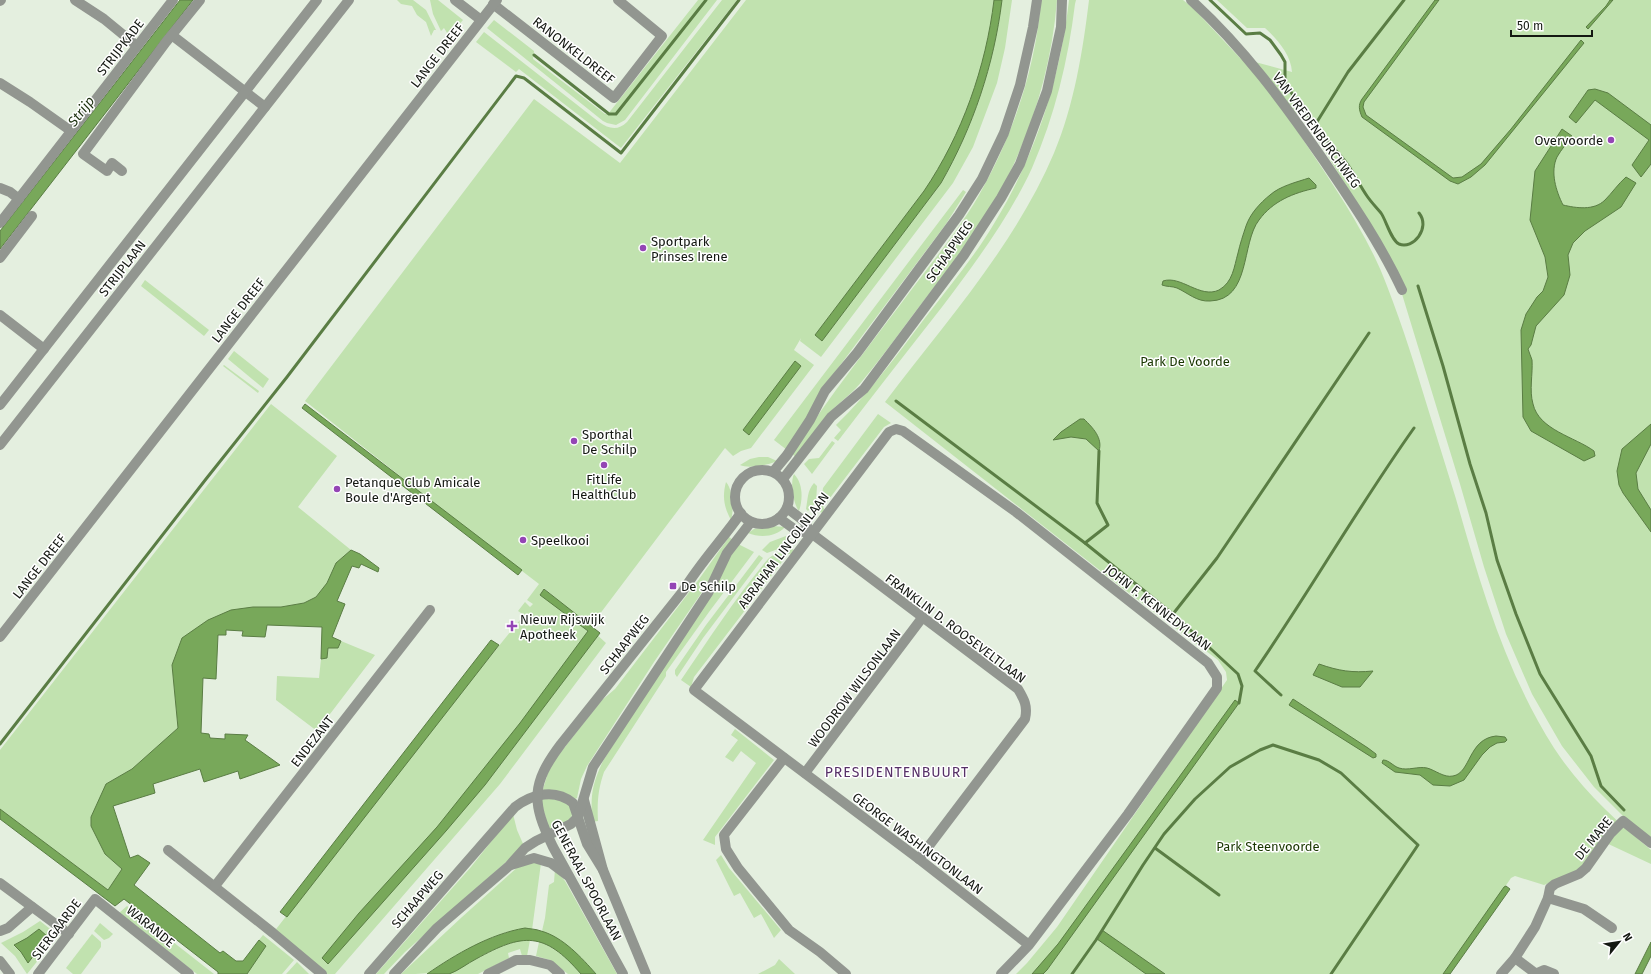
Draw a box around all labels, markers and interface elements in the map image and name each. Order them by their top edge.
scale bar [1511,12,1592,38]
street label: RANONKELDREEF [530,14,618,87]
street label: STRIJPKADE [94,16,147,78]
street label: LANGE DREEF [407,19,468,91]
text: 50 m [1517,19,1543,33]
street label: VAN VREDENBURCHWEG [1270,70,1364,191]
water label: Strijp [64,93,98,131]
place label: Overvoorde [1535,133,1603,148]
marker: Overvoorde [1606,135,1616,145]
street label: SCHAAPWEG [923,218,976,285]
place label: Sportpark Prinses Irene [651,234,728,264]
street label: STRIJPLAAN [96,237,149,299]
marker: Sportpark Prinses Irene [638,243,648,253]
street label: LANGE DREEF [208,274,269,346]
park label: Park De Voorde [1140,354,1230,369]
place label: Sporthal De Schilp [582,427,637,457]
marker: Sporthal De Schilp [569,436,579,446]
marker: FitLife HealthClub [599,460,609,470]
place label: FitLife HealthClub [571,472,637,502]
place label: Petanque Club Amicale Boule d'Argent [345,475,480,505]
marker: Petanque Club Amicale Boule d'Argent [332,484,342,494]
street label: ABRAHAM LINCOLNLAAN [735,489,832,611]
street label: LANGE DREEF [9,530,70,602]
place label: Speelkooi [531,533,589,548]
marker: Speelkooi [518,535,528,545]
street label: JOHN F. KENNEDYLAAN [1102,561,1214,654]
street label: FRANKLIN D. ROOSEVELTLAAN [883,571,1029,686]
place label: De Schilp [681,579,736,594]
marker: De Schilp [668,581,678,591]
place label: Nieuw Rijswijk Apotheek [520,612,605,642]
street label: SCHAAPWEG [597,612,652,677]
marker: Nieuw Rijswijk Apotheek [507,621,517,631]
street label: WOODROW WILSONLAAN [805,626,904,750]
street label: ENDEZANT [288,712,337,770]
district label: PRESIDENTENBUURT [825,764,969,781]
street label: GEORGE WASHINGTONLAAN [849,789,986,897]
street label: DE MARE [1571,814,1615,863]
street label: GENERAAL SPOORLAAN [548,817,625,943]
park label: Park Steenvoorde [1216,839,1320,854]
street label: SCHAAPWEG [388,868,446,931]
street label: SIERGAARDE [29,896,84,963]
street label: WARANDE [124,902,178,950]
north arrow [1599,922,1639,962]
text: N [1620,931,1635,944]

